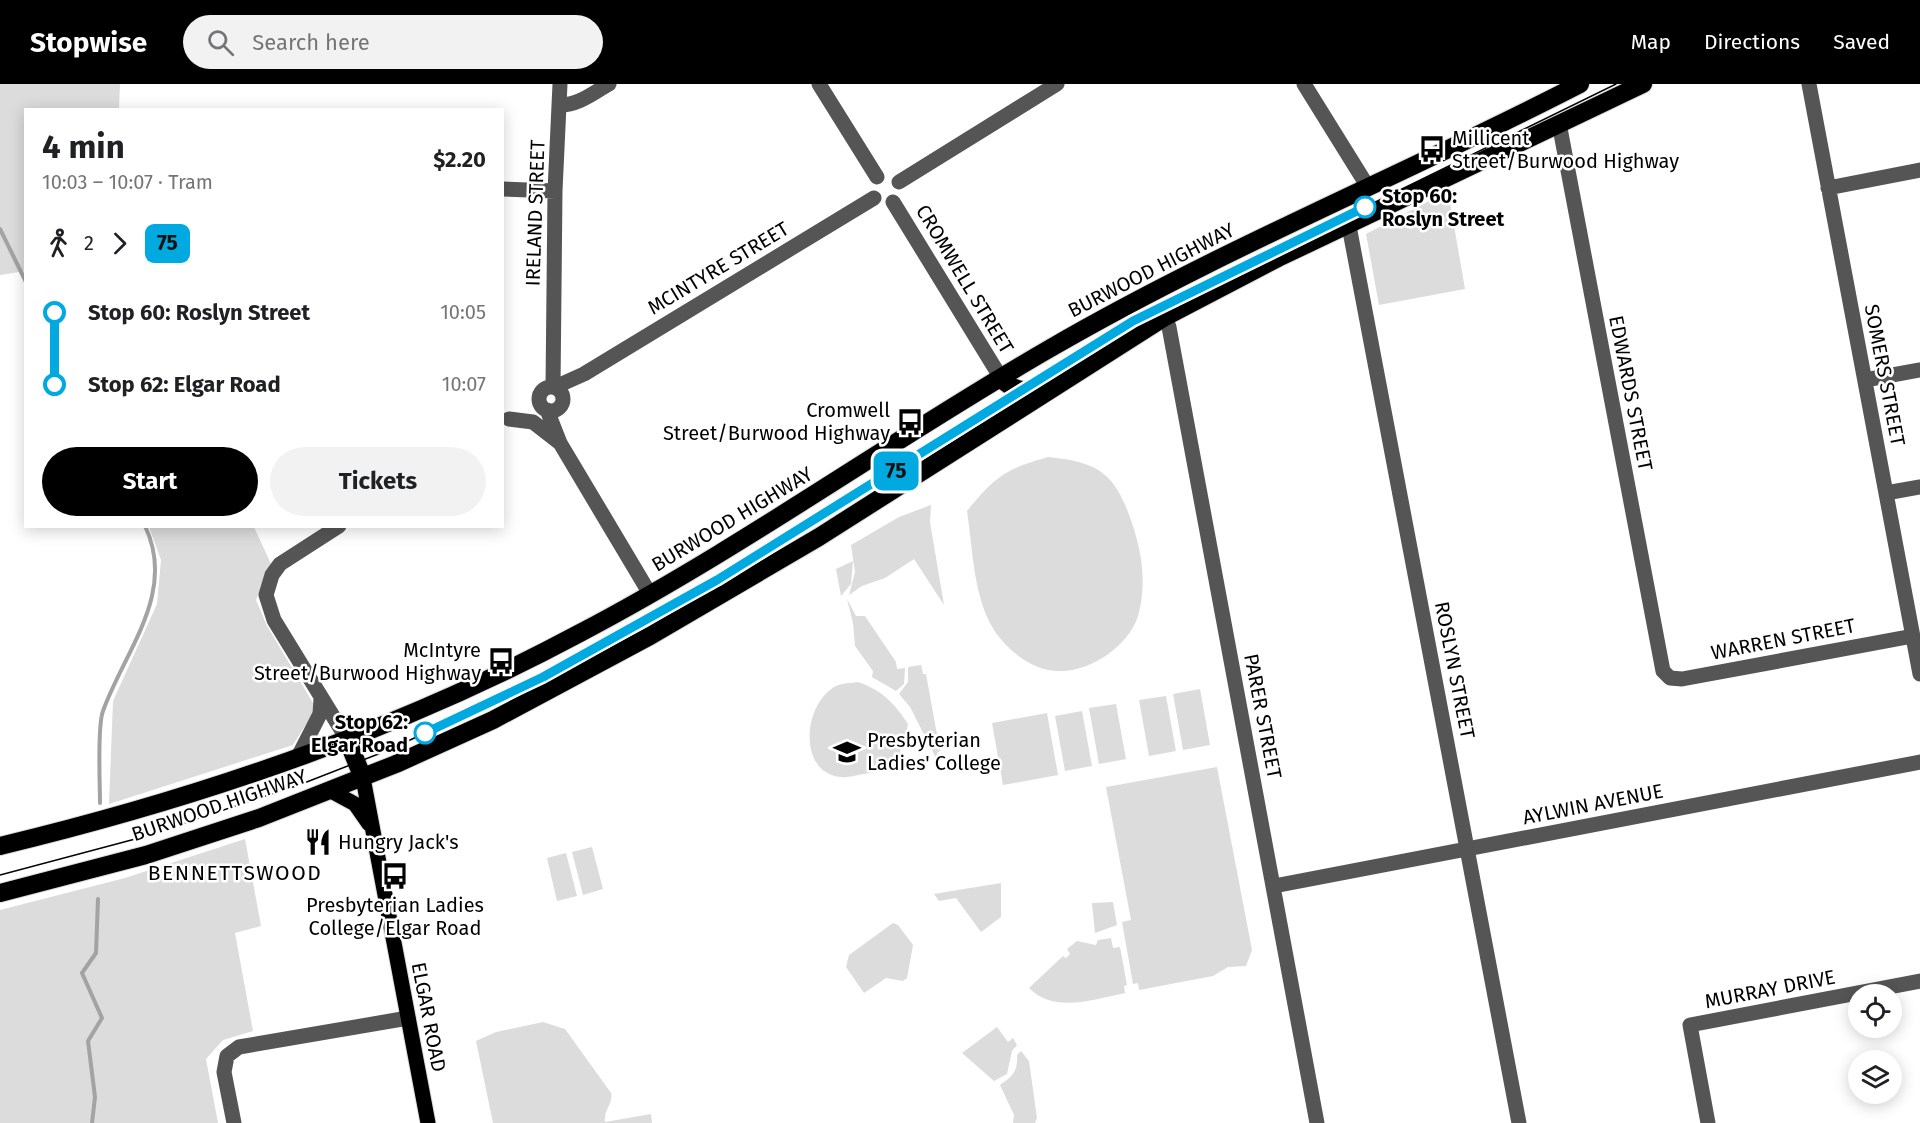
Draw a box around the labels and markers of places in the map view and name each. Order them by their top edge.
place label: Millicent Street/Burwood Highway [1452,126,1679,173]
bus stop icon: Millicent Street/Burwood Highway [1417,134,1447,164]
place label: Stop 60: Roslyn Street [1382,184,1504,231]
marker: Stop 60: Roslyn Street [1354,196,1376,218]
place label: Cromwell Street/Burwood Highway [663,398,890,445]
bus stop icon: Cromwell Street/Burwood Highway [895,407,925,437]
place label: McIntyre Street/Burwood Highway [254,638,481,685]
bus stop icon: McIntyre Street/Burwood Highway [486,646,516,676]
place label: Stop 62: Elgar Road [311,710,408,757]
marker: Stop 62: Elgar Road [414,722,436,744]
place label: Presbyterian Ladies' College [867,728,1001,775]
school or university icon: Presbyterian Ladies' College [832,737,862,767]
restaurant icon: Hungry Jack's [303,827,333,857]
place label: Hungry Jack's [338,830,459,854]
bus stop icon: Presbyterian Ladies College/Elgar Road [380,861,410,891]
place label: Presbyterian Ladies College/Elgar Road [306,893,484,940]

